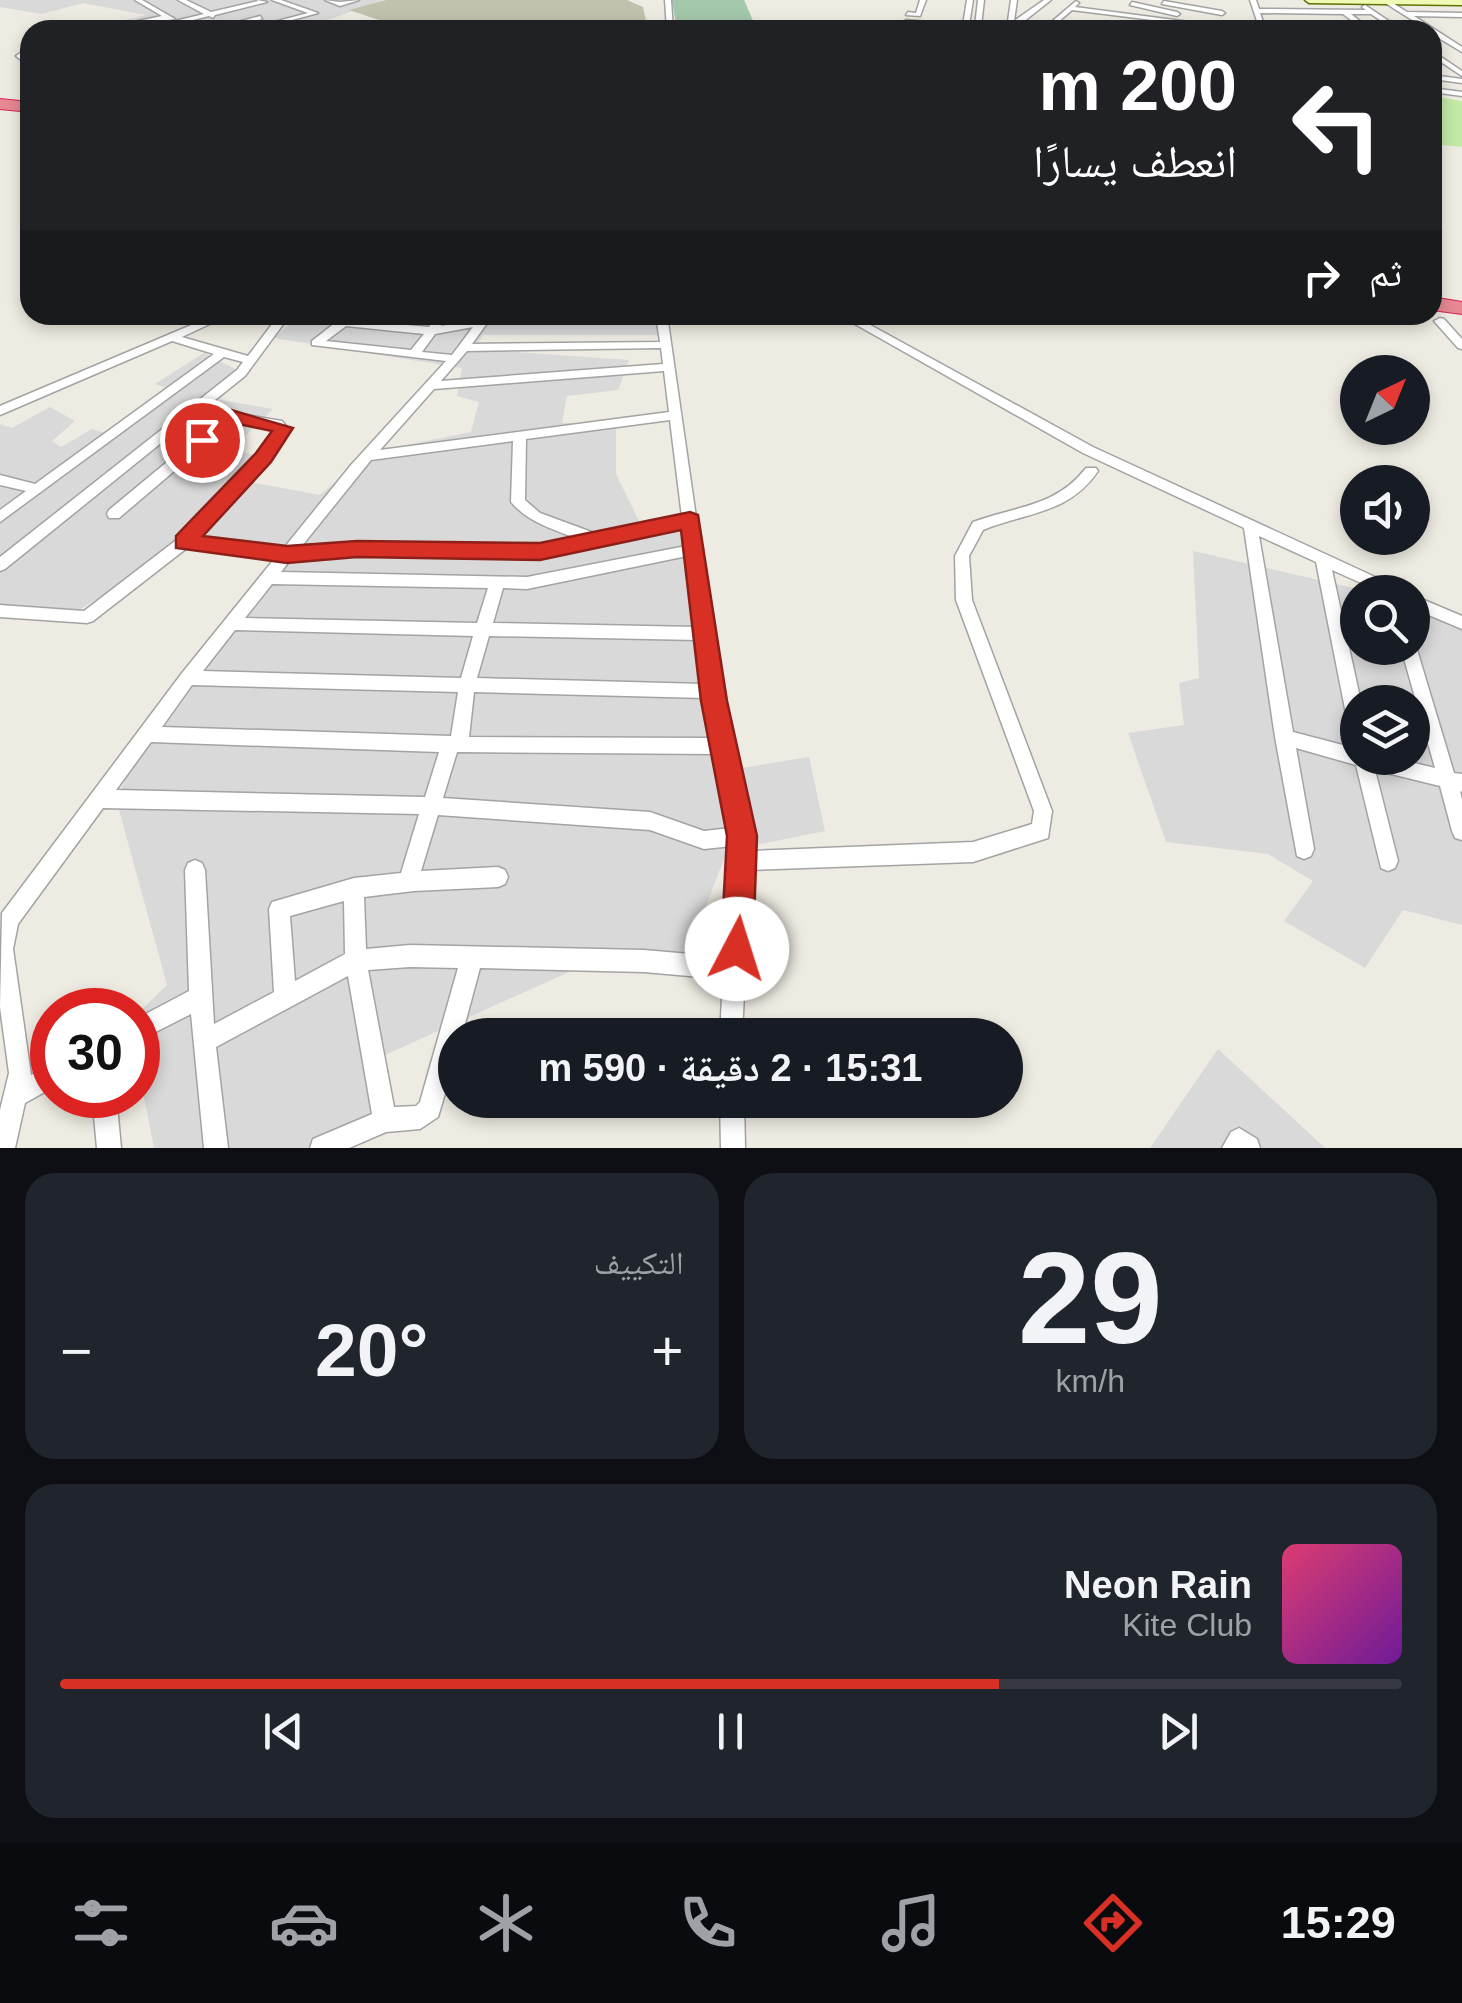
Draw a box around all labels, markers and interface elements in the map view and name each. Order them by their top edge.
text: 200 m [1039,47,1237,125]
icon: left [1272,60,1402,190]
text: انعطف يسارًا [1033,136,1237,187]
icon: right [1294,250,1349,305]
text: ثم [1369,252,1402,294]
north arrow [1340,355,1430,445]
map controls [1340,355,1430,775]
pin [160,398,245,483]
icon: arrive [175,413,230,468]
button: sound [1340,465,1430,555]
button: search [1340,575,1430,665]
button: layers [1340,685,1430,775]
position arrow [685,897,789,1001]
speed limit sign: 30 [30,988,160,1118]
text: 15:31 · 2 دقيقة · 590 m [538,1047,923,1089]
text: 29 [1018,1225,1163,1371]
text: التكييف [594,1245,684,1281]
text: 20° [315,1308,428,1392]
text: − [60,1320,92,1382]
text: + [651,1320,683,1382]
text: km/h [1056,1363,1125,1399]
text: Neon Rain [1064,1564,1252,1606]
text: Kite Club [1122,1607,1252,1643]
icon: previous [256,1704,311,1759]
icon: pause [703,1704,758,1759]
icon: next [1151,1704,1206,1759]
icon: filters [66,1888,136,1958]
icon: car [269,1888,339,1958]
icon: climate [471,1888,541,1958]
icon: phone [673,1888,743,1958]
icon: music [876,1888,946,1958]
icon: directions [1078,1888,1148,1958]
text: 15:29 [1281,1897,1396,1948]

